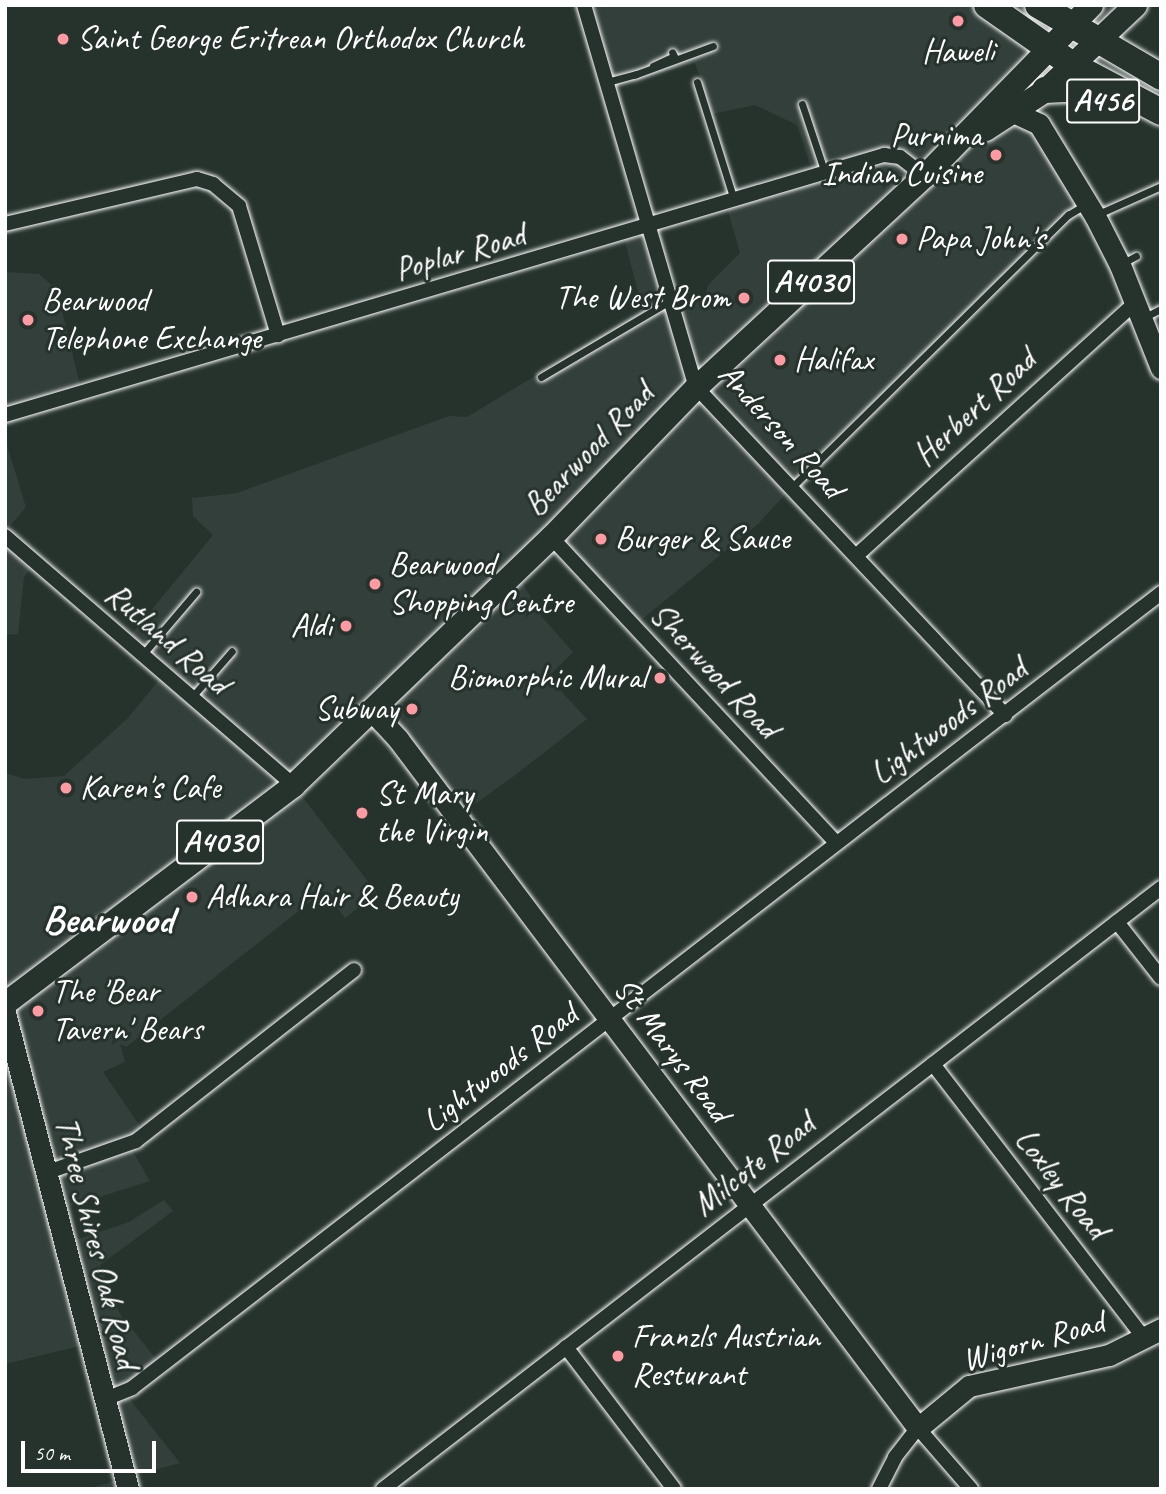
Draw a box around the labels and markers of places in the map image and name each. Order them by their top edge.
marker: Haweli [950,13,966,29]
place label: Saint George Eritrean Orthodox Church [77,19,526,59]
marker: Saint George Eritrean Orthodox Church [55,31,71,47]
place label: Haweli [922,32,994,72]
place label: Purnima Indian Cuisine [822,116,982,194]
marker: Purnima Indian Cuisine [988,147,1004,163]
place label: Papa John's [916,219,1045,259]
marker: Papa John's [894,231,910,247]
place label: The West Brom [554,278,730,318]
place label: Bearwood Telephone Exchange [42,281,262,359]
marker: The West Brom [736,290,752,306]
marker: Bearwood Telephone Exchange [20,312,36,328]
place label: Halifax [794,340,873,380]
marker: Halifax [772,352,788,368]
place label: Burger & Sauce [615,519,790,559]
marker: Burger & Sauce [593,531,609,547]
place label: Bearwood Shopping Centre [389,545,573,623]
marker: Bearwood Shopping Centre [367,576,383,592]
place label: Aldi [291,606,332,646]
marker: Aldi [338,618,354,634]
place label: Biomorphic Mural [449,658,646,698]
marker: Biomorphic Mural [652,670,668,686]
place label: Subway [315,689,398,729]
marker: Subway [404,701,420,717]
place label: Karen's Cafe [80,768,220,808]
place label: St Mary the Virgin [376,774,488,852]
marker: Karen's Cafe [58,780,74,796]
marker: St Mary the Virgin [354,805,370,821]
place label: Adhara Hair & Beauty [206,877,459,917]
marker: Adhara Hair & Beauty [184,889,200,905]
place label: The 'Bear Tavern' Bears [52,972,202,1050]
marker: The 'Bear Tavern' Bears [30,1003,46,1019]
place label: Franzls Austrian Resturant [632,1317,820,1395]
marker: Franzls Austrian Resturant [610,1348,626,1364]

